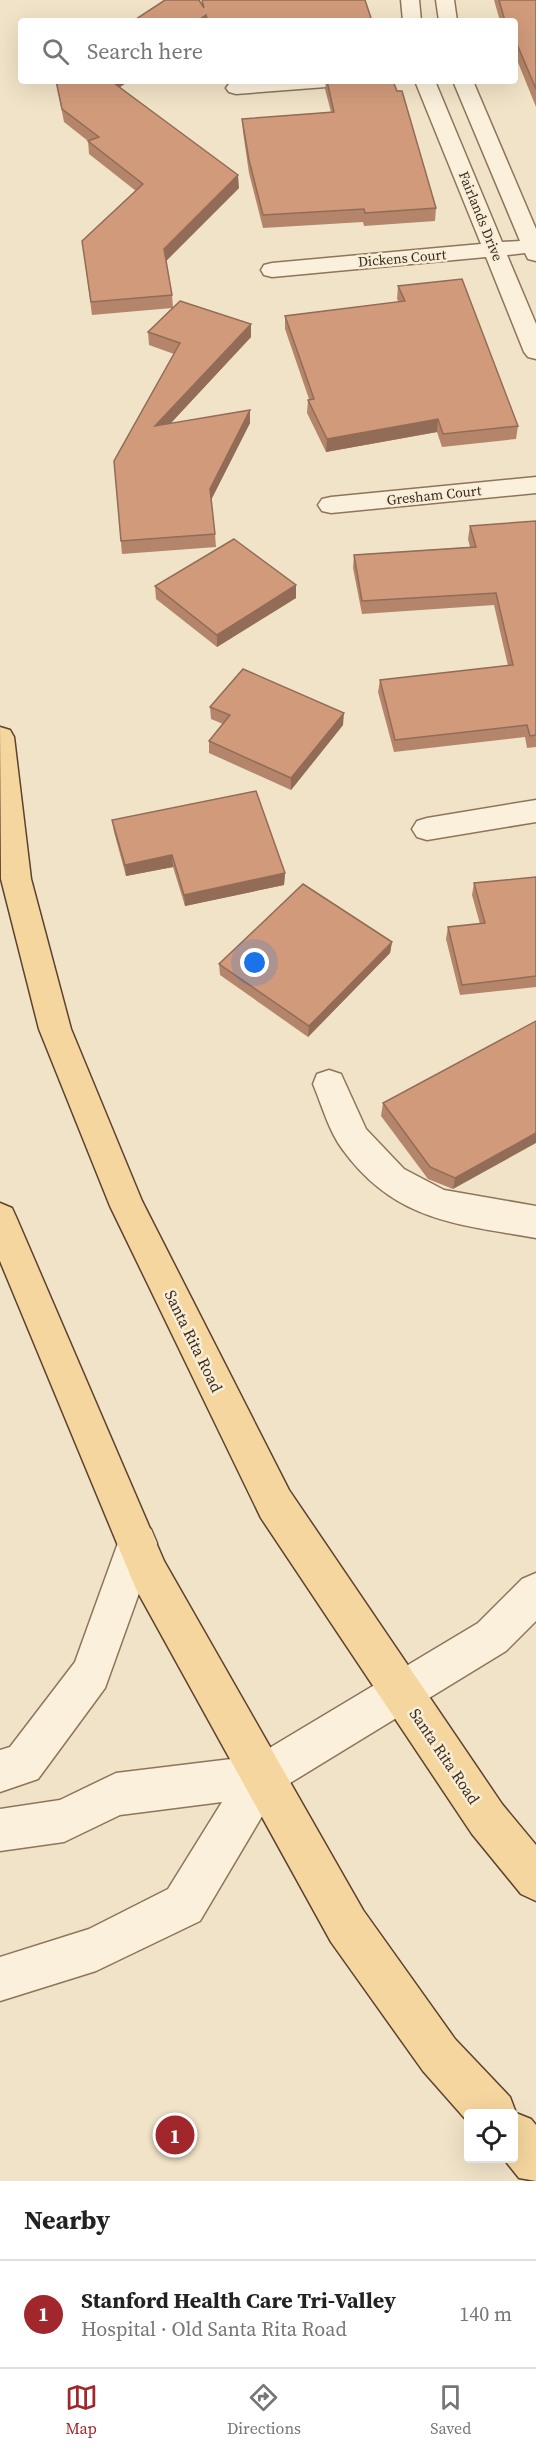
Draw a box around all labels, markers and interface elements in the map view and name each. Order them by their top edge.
search box [18,18,518,84]
icon: search [39,35,72,68]
text: Search here [87,36,203,66]
street label: Fairlands Drive [454,168,508,264]
street label: Dickens Court [357,244,447,272]
street label: Gresham Court [386,480,483,510]
your location [240,948,269,977]
street label: Santa Rita Road [160,1286,228,1396]
street label: Santa Rita Road [405,1704,485,1808]
map controls [464,2109,518,2163]
button: locate [464,2109,518,2163]
pin: 1 [156,2112,195,2158]
text: Nearby [24,2202,110,2238]
text: Stanford Health Care Tri-Valley [81,2285,396,2315]
text: 1 [38,2300,49,2328]
text: 140 m [459,2300,512,2328]
text: Hospital · Old Santa Rita Road [81,2315,347,2343]
tab: Map [65,2381,98,2439]
tab: Directions [227,2381,301,2439]
tab: Saved [430,2381,471,2439]

